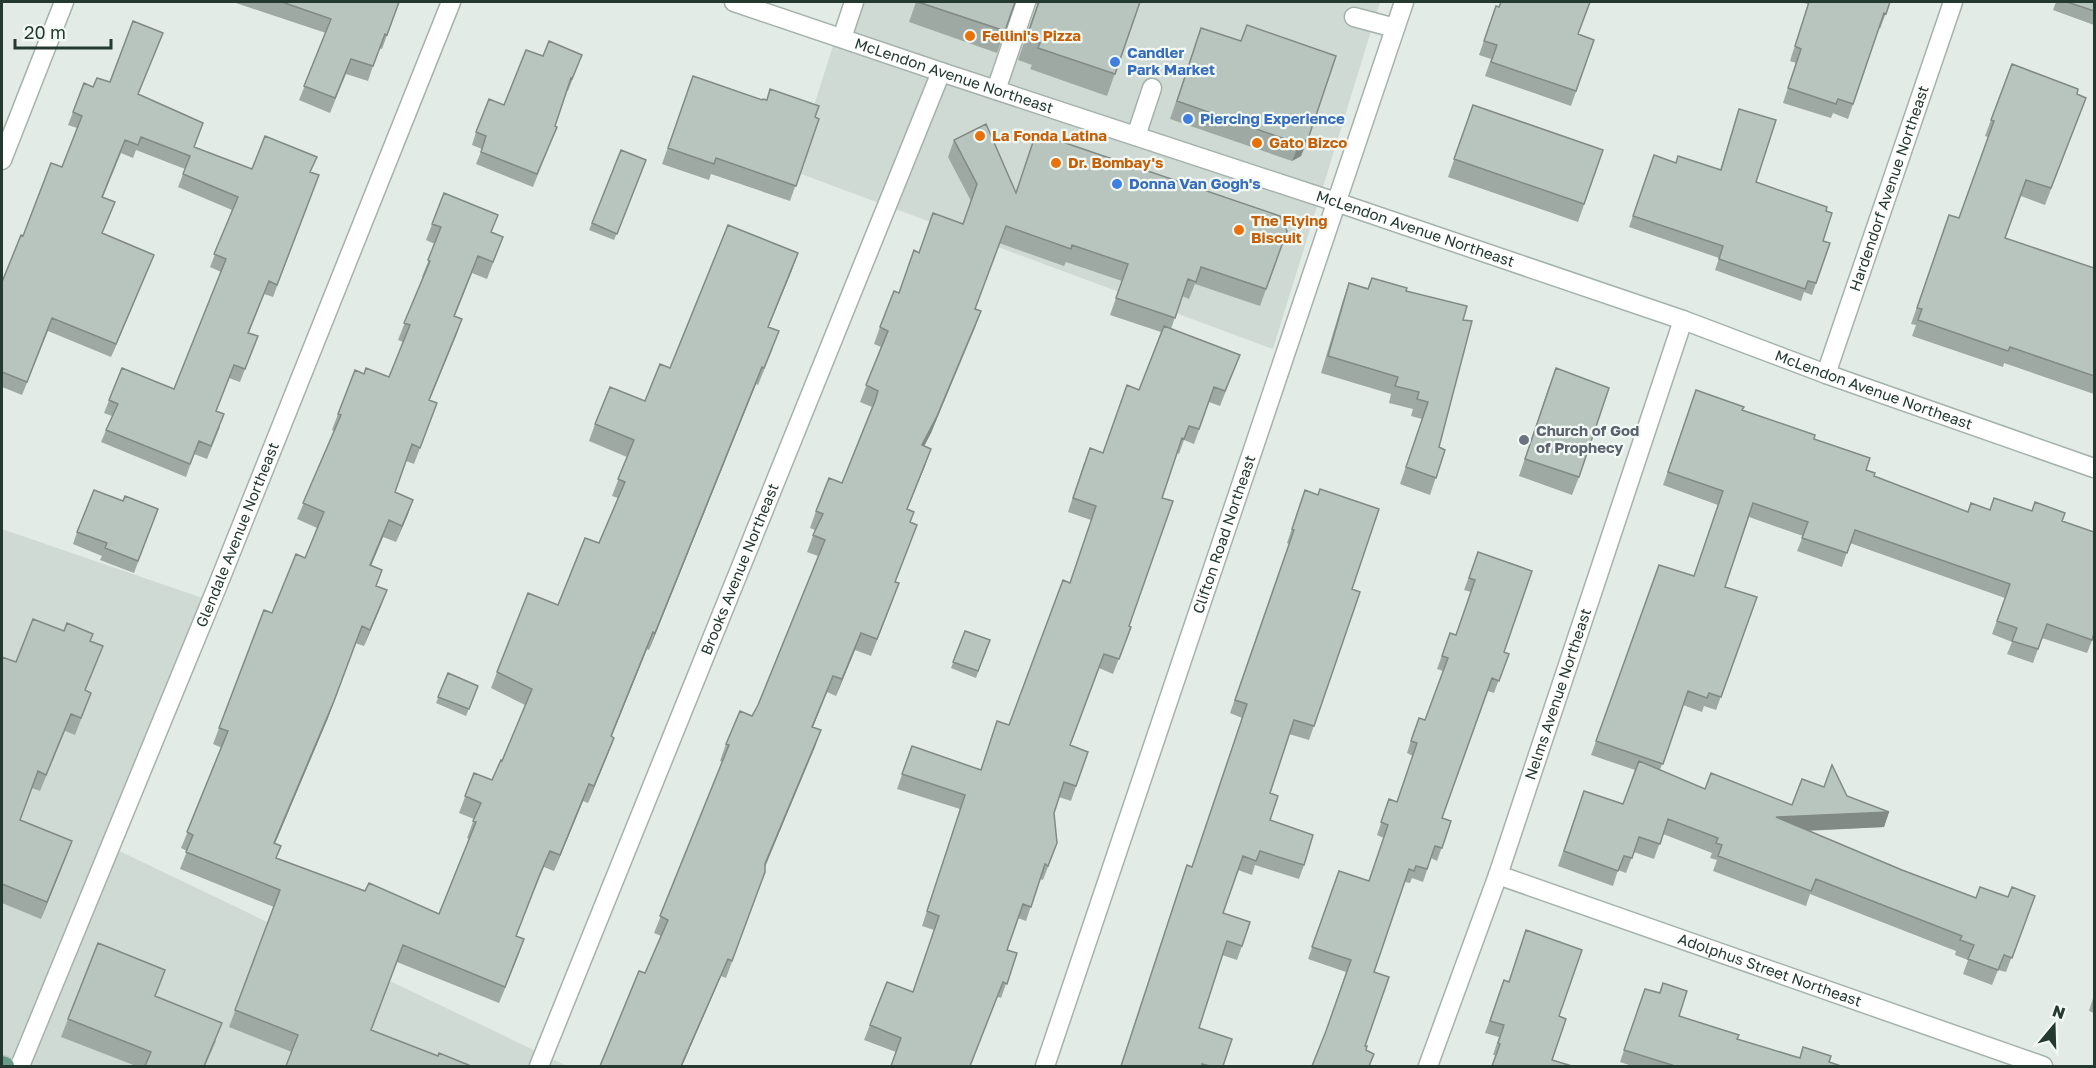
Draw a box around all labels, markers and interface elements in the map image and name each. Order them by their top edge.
scale bar [15,12,111,50]
text: 20 m [24,21,66,43]
place label: Fellini's Pizza [982,26,1081,44]
marker: Fellini's Pizza [963,29,977,43]
street label: McLendon Avenue Northeast [852,33,1056,116]
place label: Candler Park Market [1127,43,1215,78]
marker: Candler Park Market [1108,55,1122,69]
street label: Hardendorf Avenue Northeast [1845,83,1932,293]
place label: Piercing Experience [1200,109,1345,127]
marker: Piercing Experience [1181,112,1195,126]
place label: La Fonda Latina [992,126,1107,144]
marker: La Fonda Latina [973,129,987,143]
place label: Gato Bizco [1269,133,1347,151]
marker: Gato Bizco [1250,136,1264,150]
place label: Dr. Bombay's [1068,153,1164,171]
marker: Dr. Bombay's [1049,156,1063,170]
place label: Donna Van Gogh's [1129,174,1261,192]
marker: Donna Van Gogh's [1110,177,1124,191]
street label: McLendon Avenue Northeast [1314,186,1517,270]
place label: The Flying Biscuit [1251,211,1328,246]
marker: The Flying Biscuit [1232,223,1246,237]
street label: McLendon Avenue Northeast [1773,346,1975,433]
place label: Church of God of Prophecy [1536,421,1639,456]
marker: Church of God of Prophecy [1517,433,1531,447]
street label: Glendale Avenue Northeast [191,439,282,630]
street label: Clifton Road Northeast [1188,452,1259,616]
street label: Brooks Avenue Northeast [696,480,782,657]
street label: Nelms Avenue Northeast [1520,606,1594,782]
street label: Adolphus Street Northeast [1676,929,1864,1010]
north arrow [2024,996,2084,1056]
text: N [2050,1000,2068,1023]

